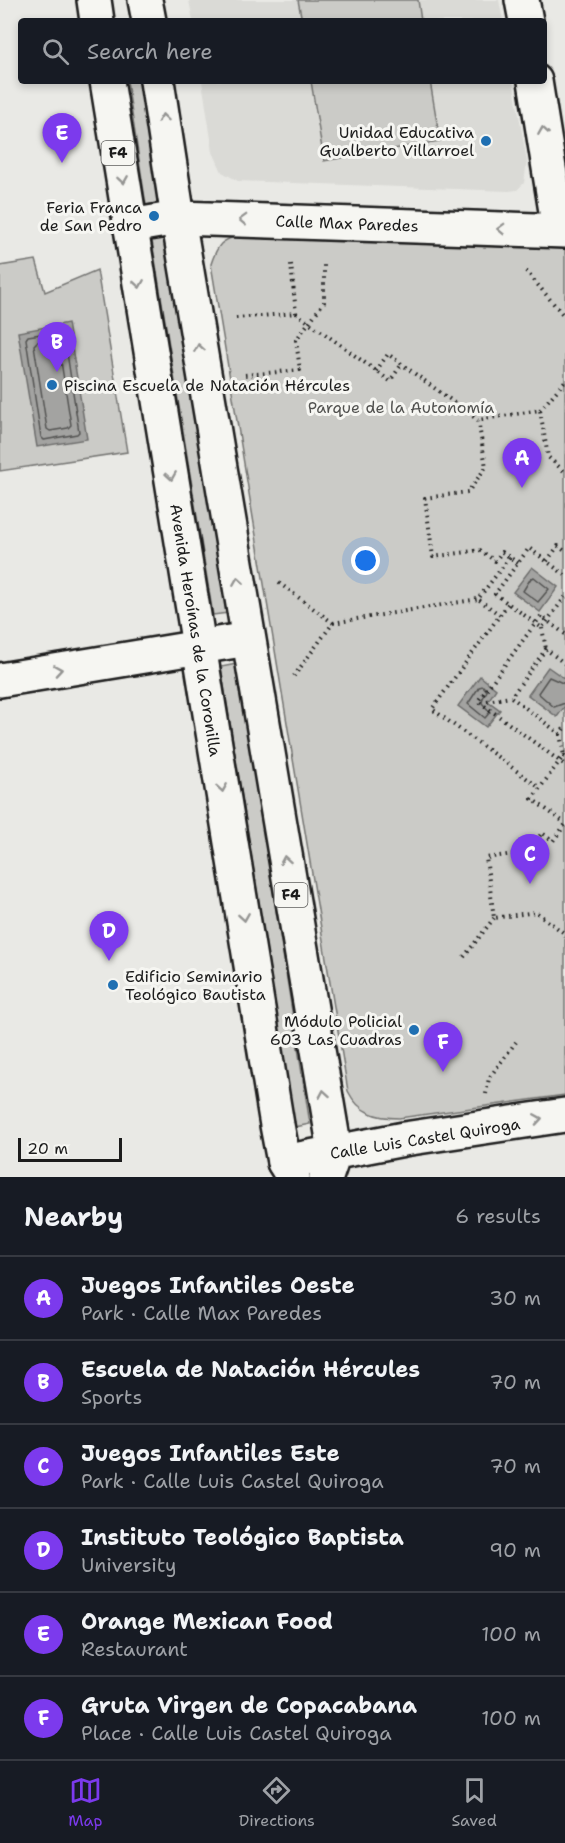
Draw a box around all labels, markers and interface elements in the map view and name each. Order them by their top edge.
search box [18,18,547,84]
icon: search [39,35,72,68]
text: Search here [87,37,213,66]
pin: E [42,114,82,163]
one-way arrow [157,114,169,123]
place label: Unidad Educativa Gualberto Villarroel [319,122,474,161]
one-way arrow [538,127,550,136]
marker: Unidad Educativa Gualberto Villarroel [479,134,493,148]
road number: F4 [102,141,134,165]
one-way arrow [116,176,128,185]
place label: Feria Franca de San Pedro [40,197,142,236]
marker: Feria Franca de San Pedro [147,209,161,223]
street label: Calle Max Paredes [275,211,419,236]
one-way arrow [238,214,247,226]
one-way arrow [496,222,505,235]
one-way arrow [133,279,145,288]
pin: B [38,322,76,372]
one-way arrow [193,343,206,353]
place label: Piscina Escuela de Natación Hércules [64,375,350,396]
marker: Piscina Escuela de Natación Hércules [45,378,59,392]
park label: Parque de la Autonomía [308,397,494,418]
pin: A [502,438,542,488]
one-way arrow [164,471,176,481]
street label: Avenida Heroínas de la Coronilla [165,502,226,758]
your location [351,546,380,575]
one-way arrow [232,577,245,587]
one-way arrow [53,665,62,677]
one-way arrow [216,783,228,792]
pin: C [510,834,550,884]
one-way arrow [279,856,292,866]
road number: F4 [274,883,308,907]
pin: D [90,912,128,961]
one-way arrow [237,912,249,922]
place label: Edificio Seminario Teológico Bautista [125,966,266,1005]
marker: Edificio Seminario Teológico Bautista [106,978,120,992]
place label: Módulo Policial 603 Las Cuadras [270,1011,402,1050]
pin: F [424,1022,462,1072]
marker: Módulo Policial 603 Las Cuadras [407,1023,421,1037]
one-way arrow [319,1089,331,1099]
street label: Calle Luis Castel Quiroga [328,1113,522,1164]
one-way arrow [534,1114,543,1126]
scale bar [18,1135,122,1162]
text: 20 m [27,1138,68,1159]
text: Nearby [24,1199,123,1234]
text: 6 results [455,1203,541,1229]
text: Juegos Infantiles Oeste [81,1271,355,1300]
text: A [36,1285,51,1311]
text: 30 m [489,1285,541,1311]
text: Park · Calle Max Paredes [81,1300,322,1326]
text: Escuela de Natación Hércules [81,1355,420,1384]
text: B [37,1369,50,1395]
text: 70 m [489,1369,541,1395]
text: Sports [81,1384,142,1410]
text: Juegos Infantiles Este [81,1439,340,1468]
text: C [37,1453,50,1479]
text: 70 m [489,1453,541,1479]
text: Park · Calle Luis Castel Quiroga [81,1468,384,1494]
text: Instituto Teológico Baptista [81,1523,404,1552]
text: D [36,1537,51,1563]
text: 90 m [489,1537,541,1563]
text: University [81,1552,177,1578]
text: Orange Mexican Food [81,1607,333,1636]
text: E [37,1621,50,1647]
text: 100 m [481,1621,541,1647]
text: Restaurant [81,1636,188,1662]
text: Gruta Virgen de Copacabana [81,1691,417,1720]
text: F [38,1705,49,1731]
text: 100 m [481,1705,541,1731]
text: Place · Calle Luis Castel Quiroga [81,1720,392,1746]
tab: Map [68,1774,102,1831]
tab: Directions [239,1774,315,1831]
tab: Saved [451,1774,497,1831]

